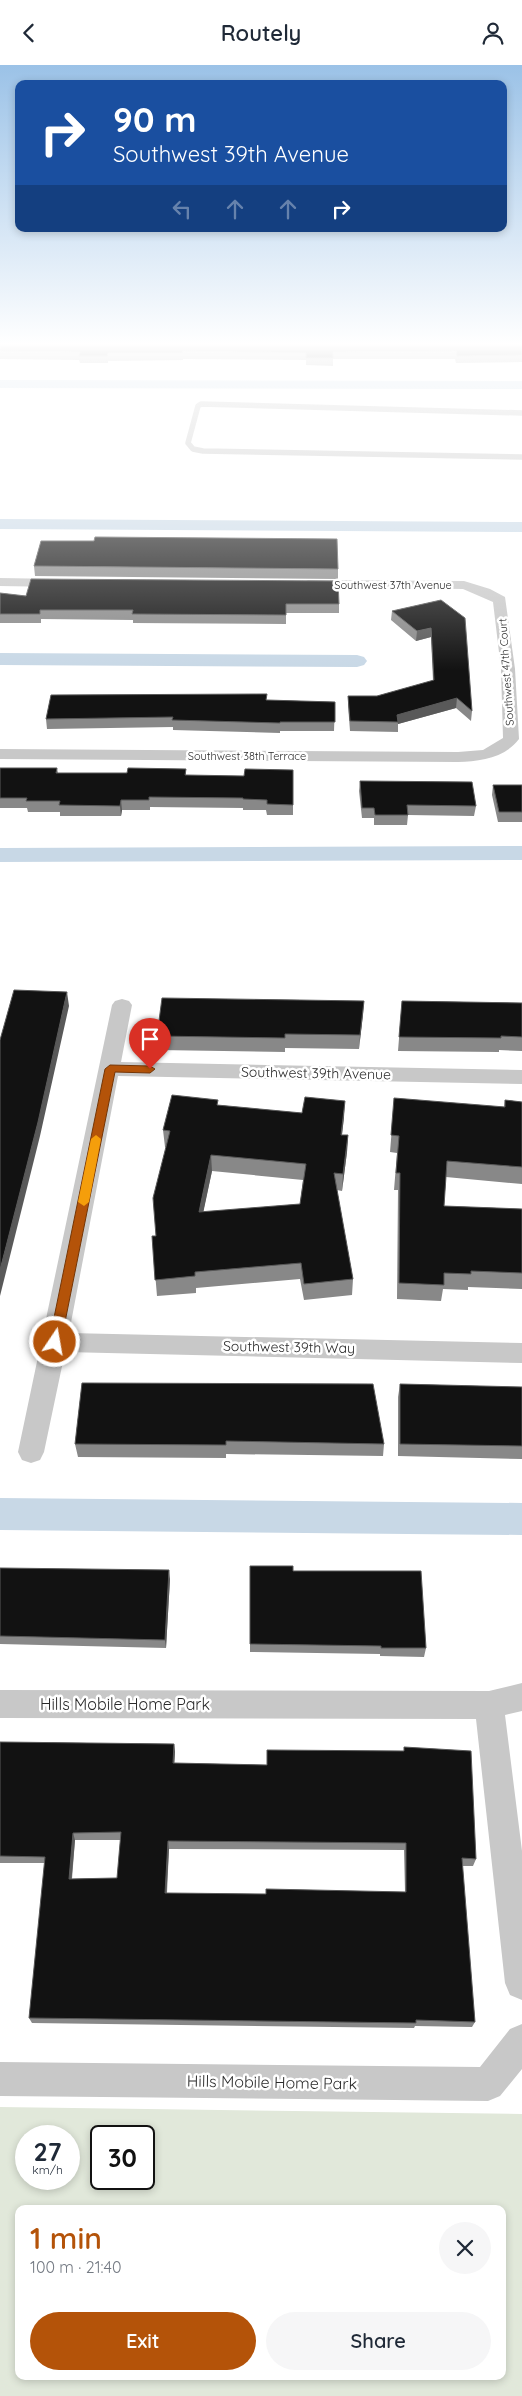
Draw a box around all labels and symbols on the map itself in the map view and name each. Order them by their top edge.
street label: Southwest 37th Avenue [334,578,452,592]
street label: Southwest 47th Court [495,618,517,726]
street label: Southwest 38th Terrace [188,749,306,763]
pin [129,1018,171,1069]
street label: Southwest 39th Avenue [241,1063,391,1083]
position arrow [28,1315,80,1367]
street label: Southwest 39th Way [223,1337,355,1357]
street label: Hills Mobile Home Park [40,1694,210,1714]
street label: Hills Mobile Home Park [187,2071,357,2093]
speed limit sign: 30 [90,2125,155,2190]

